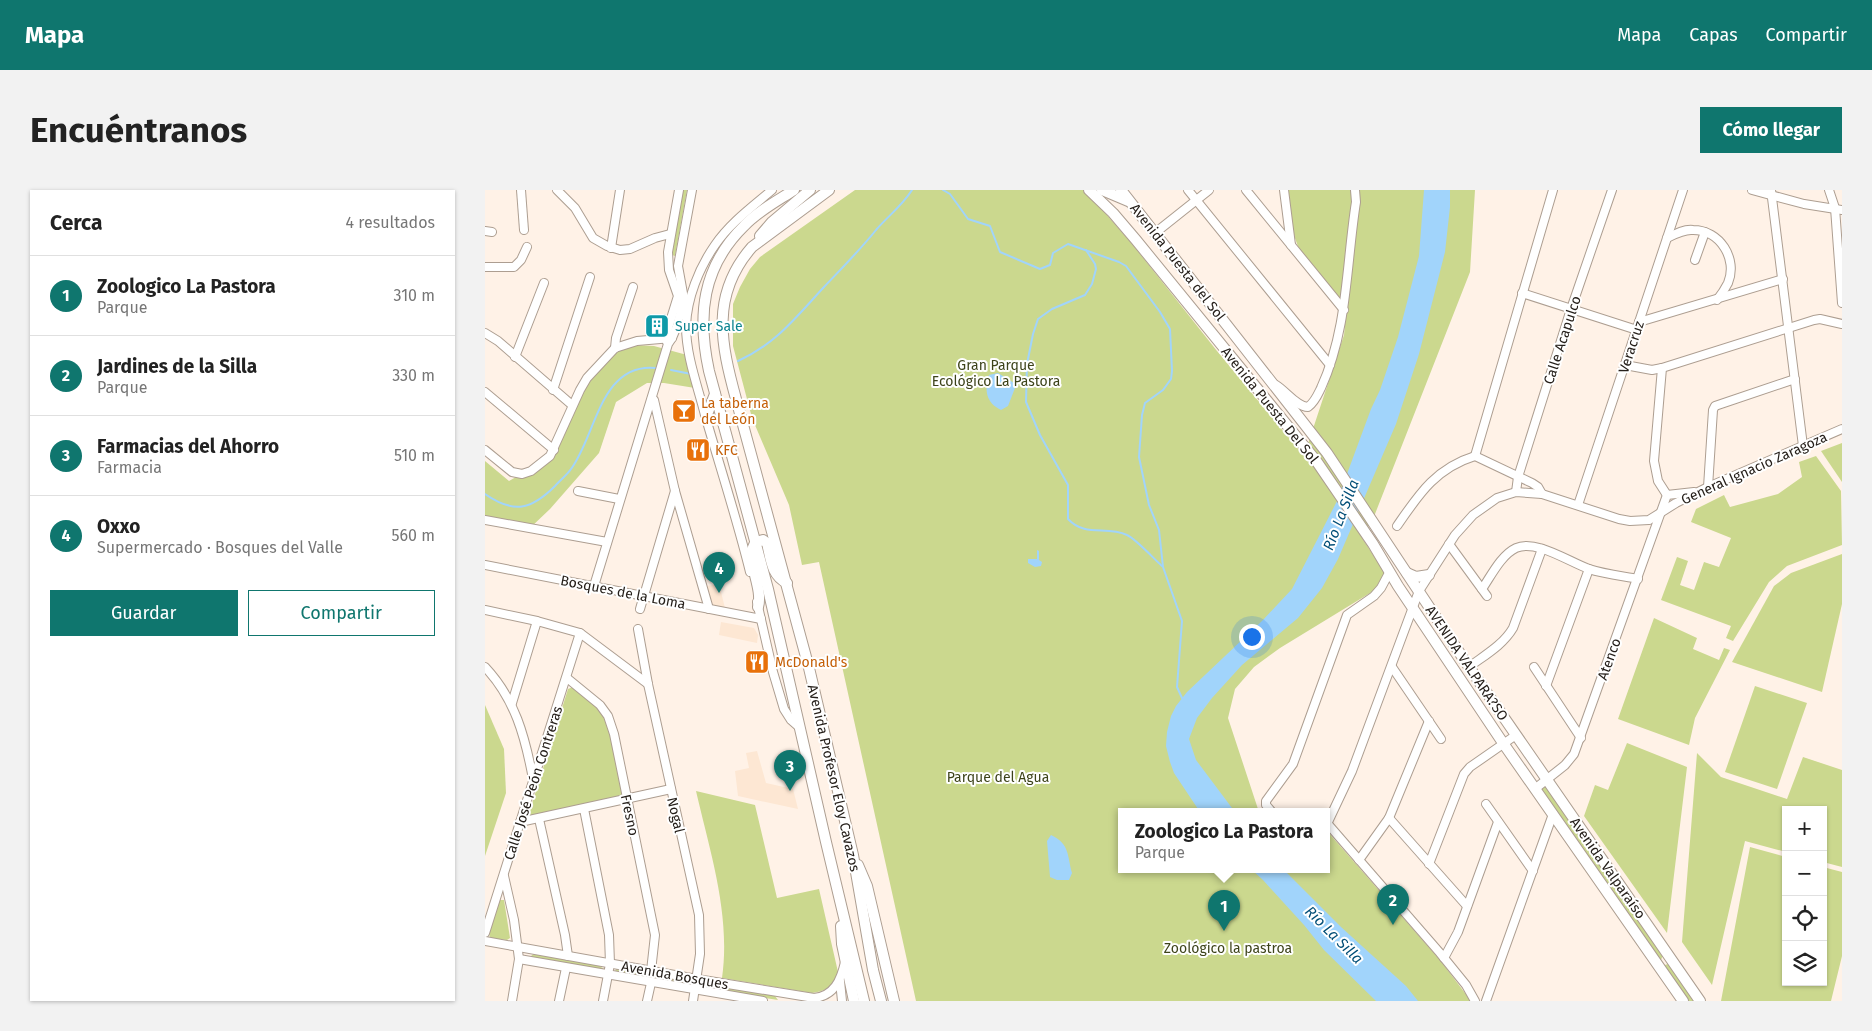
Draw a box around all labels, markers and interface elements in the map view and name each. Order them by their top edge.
text: Mapa [25,21,84,49]
text: Mapa [1617,24,1661,46]
text: Capas [1689,24,1738,46]
text: Compartir [1766,24,1847,46]
button: Cómo llegar [1700,107,1842,153]
text: Encuéntranos [30,109,247,151]
street label: Avenida Puesta del Sol [1126,200,1229,324]
text: Cerca [50,210,102,236]
text: 4 resultados [346,213,435,232]
text: Zoologico La Pastora [97,275,276,298]
text: 1 [62,286,70,305]
text: 310 m [394,286,435,305]
street label: Calle Acapulco [1540,294,1585,387]
text: Parque [97,298,147,317]
building icon: Super Sale [644,313,670,339]
place label: Super Sale [675,318,743,335]
street label: Veracruz [1615,319,1648,375]
street label: Avenida Puesta Del Sol [1217,344,1322,467]
text: Jardines de la Silla [97,355,257,378]
park label: Gran Parque Ecológico La Pastora [932,357,1060,390]
text: 2 [62,366,70,385]
text: 330 m [392,366,435,385]
text: Parque [97,378,147,397]
place label: La taberna del León [701,395,769,428]
bar icon: La taberna del León [671,398,697,424]
street label: General Ignacio Zaragoza [1679,429,1830,508]
text: Farmacias del Ahorro [97,435,279,458]
restaurant icon: KFC [685,437,711,463]
place label: KFC [715,442,738,459]
text: 3 [62,446,70,465]
text: 510 m [394,446,435,465]
text: Farmacia [97,458,162,477]
water label: Río La Silla [1319,477,1363,553]
text: Oxxo [97,515,140,538]
text: 4 [61,526,71,545]
text: 560 m [392,526,435,545]
text: Supermercado · Bosques del Valle [97,538,343,557]
pin: 4 [703,552,735,593]
street label: Bosques de la Loma [559,572,687,613]
button: Guardar [50,590,238,636]
button: Compartir [248,590,435,636]
street label: AVENIDA VALPARA?SO [1422,603,1511,724]
your location [1239,624,1265,650]
street label: Atenco [1594,636,1625,682]
restaurant icon: McDonald's [744,649,770,675]
place label: McDonald's [775,654,848,671]
street label: Avenida Profesor Eloy Cavazos [804,683,863,874]
street label: Calle José Peón Contreras [501,704,567,862]
pin: 3 [774,750,806,791]
park label: Parque del Agua [947,769,1049,786]
street label: Fresno [617,793,642,837]
street label: Nogal [663,795,688,835]
map controls [1782,806,1827,986]
button: + [1782,806,1827,851]
popup [1118,808,1330,873]
street label: Avenida Valparaíso [1566,814,1649,922]
text: Zoologico La Pastora [1135,820,1313,843]
text: Parque [1135,843,1185,862]
button: − [1782,851,1827,896]
pin: 2 [1377,884,1409,925]
pin: 1 [1208,890,1240,931]
button: locate [1782,896,1827,941]
water label: Río La Silla [1301,902,1367,968]
park label: Zoológico la pastroa [1164,940,1292,957]
button: layers [1782,941,1827,986]
street label: Avenida Bosques [620,958,730,993]

